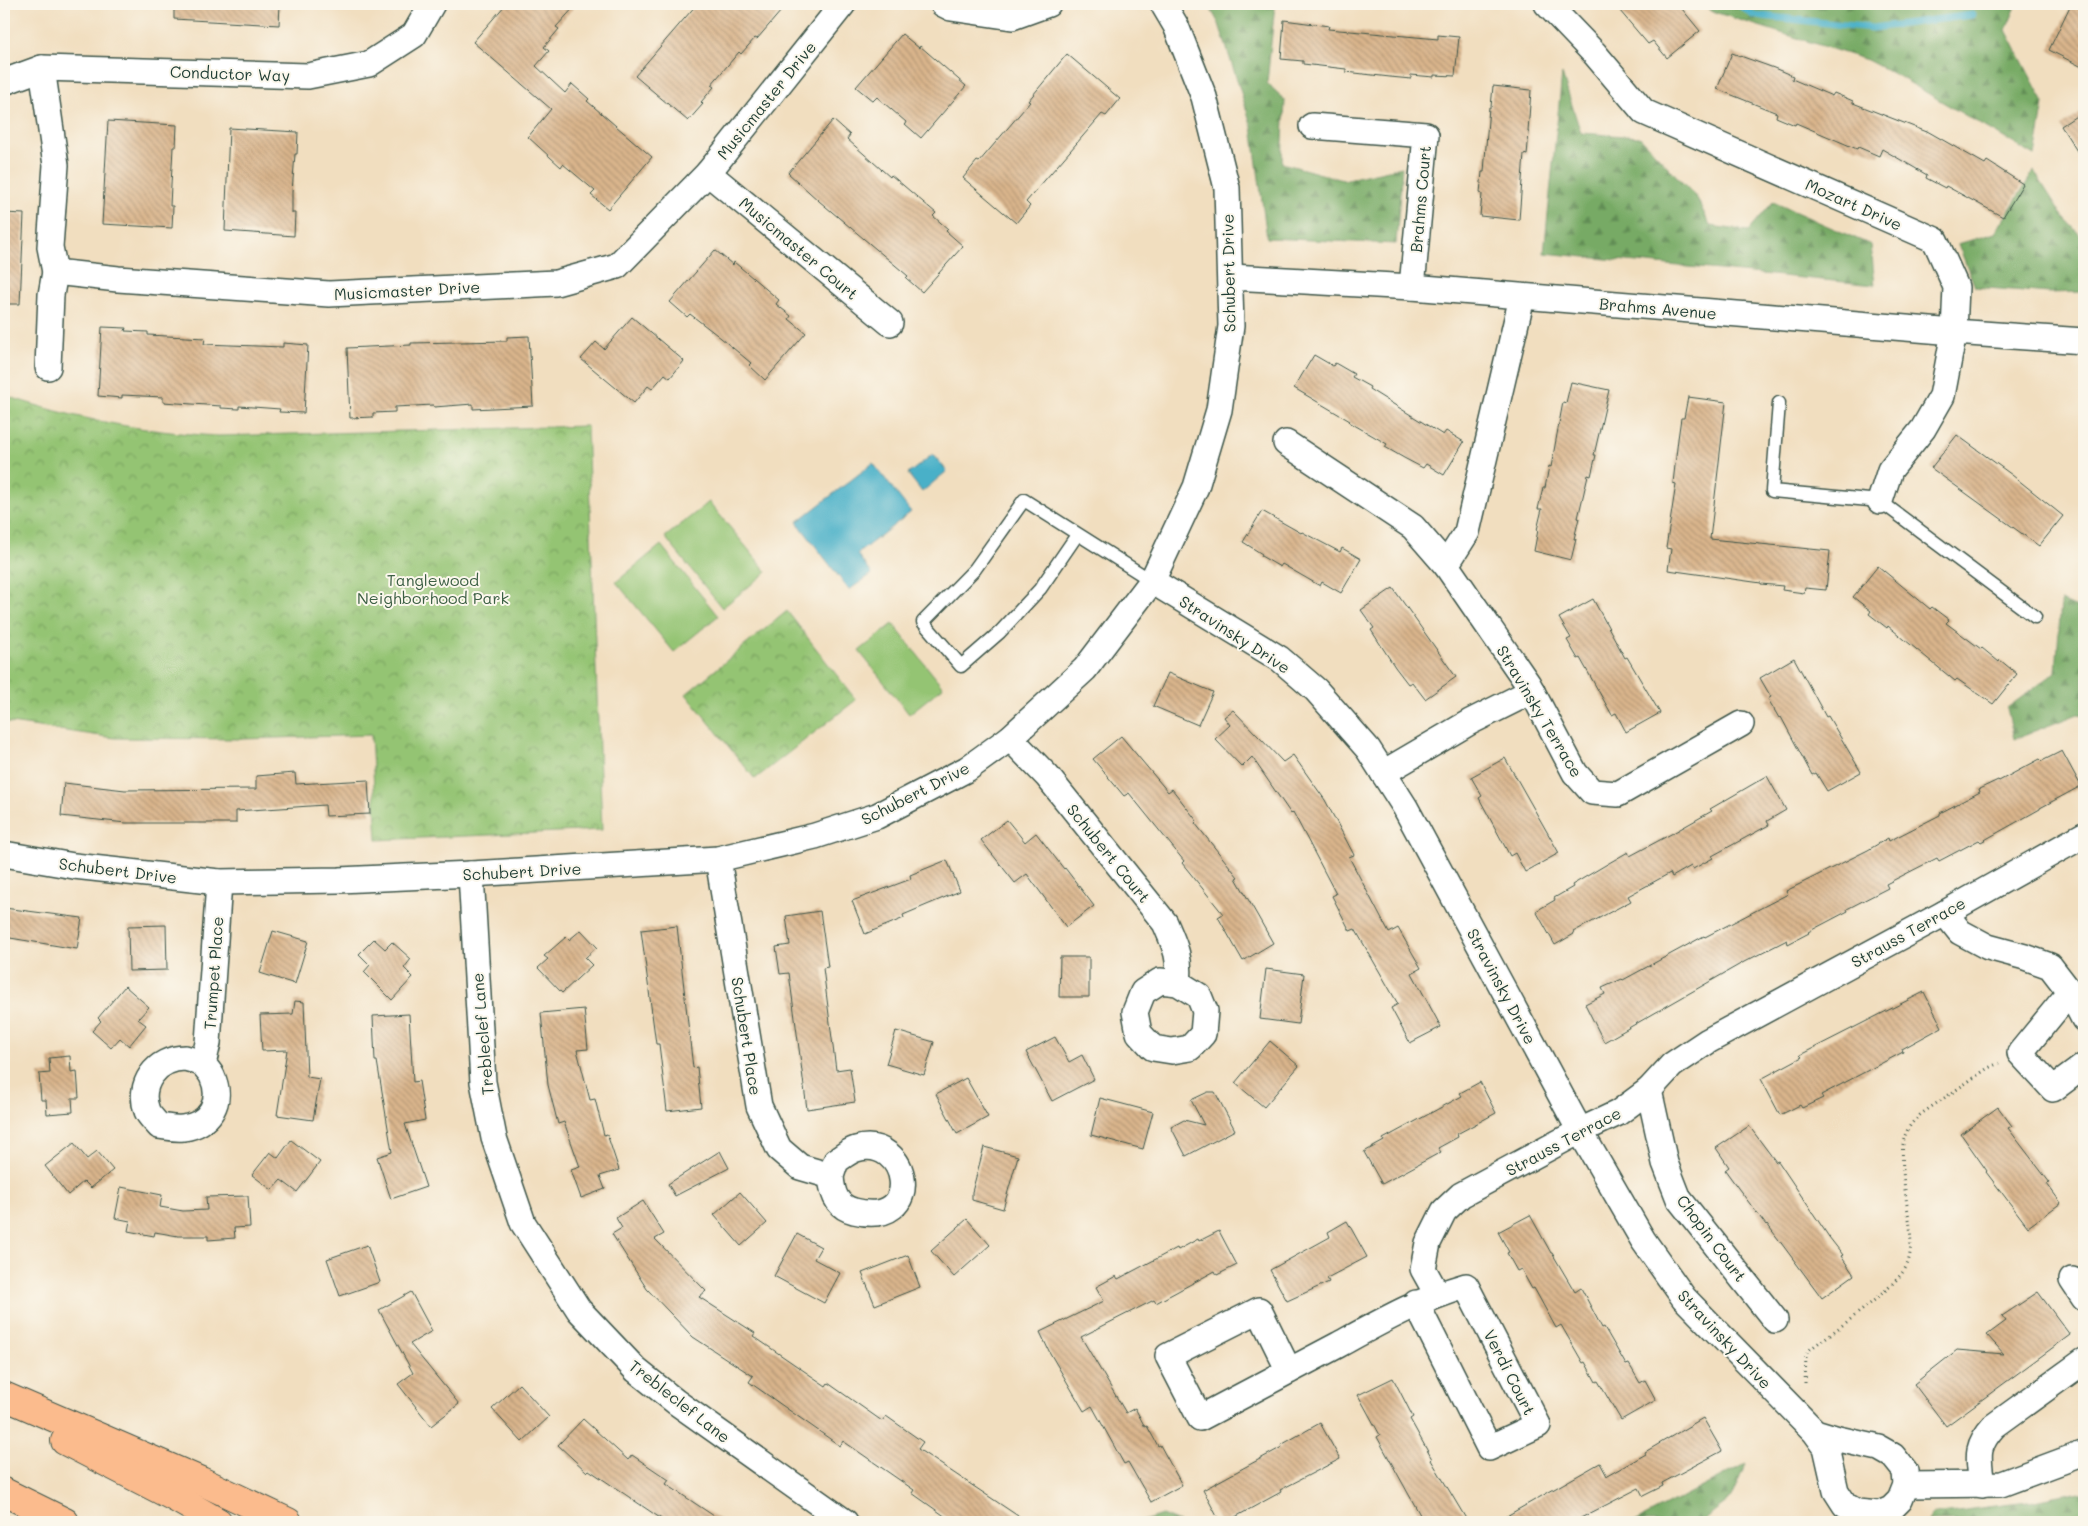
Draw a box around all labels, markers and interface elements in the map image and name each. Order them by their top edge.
street label: Musicmaster Drive [712,36,820,164]
street label: Conductor Way [170,60,290,86]
street label: Brahms Court [1405,145,1435,253]
street label: Mozart Drive [1802,173,1906,235]
street label: Musicmaster Court [735,192,863,304]
street label: Schubert Drive [1216,213,1240,333]
street label: Musicmaster Drive [333,276,481,304]
street label: Brahms Avenue [1598,292,1718,324]
park label: Tanglewood Neighborhood Park [357,569,509,608]
street label: Stravinsky Drive [1175,590,1295,678]
street label: Stravinsky Terrace [1492,641,1588,781]
street label: Schubert Drive [857,757,973,829]
street label: Schubert Court [1063,799,1155,907]
street label: Schubert Drive [58,852,178,888]
street label: Schubert Drive [462,857,582,885]
street label: Strauss Terrace [1847,892,1969,972]
street label: Trumpet Place [199,916,227,1030]
street label: Stravinsky Drive [1463,924,1541,1048]
street label: Trebleclef Lane [466,972,498,1096]
street label: Schubert Place [727,975,767,1097]
street label: Strauss Terrace [1502,1102,1624,1180]
street label: Chopin Court [1672,1190,1752,1286]
street label: Stravinsky Drive [1674,1285,1776,1393]
street label: Verdi Court [1480,1326,1540,1418]
street label: Trebleclef Lane [625,1355,735,1447]

